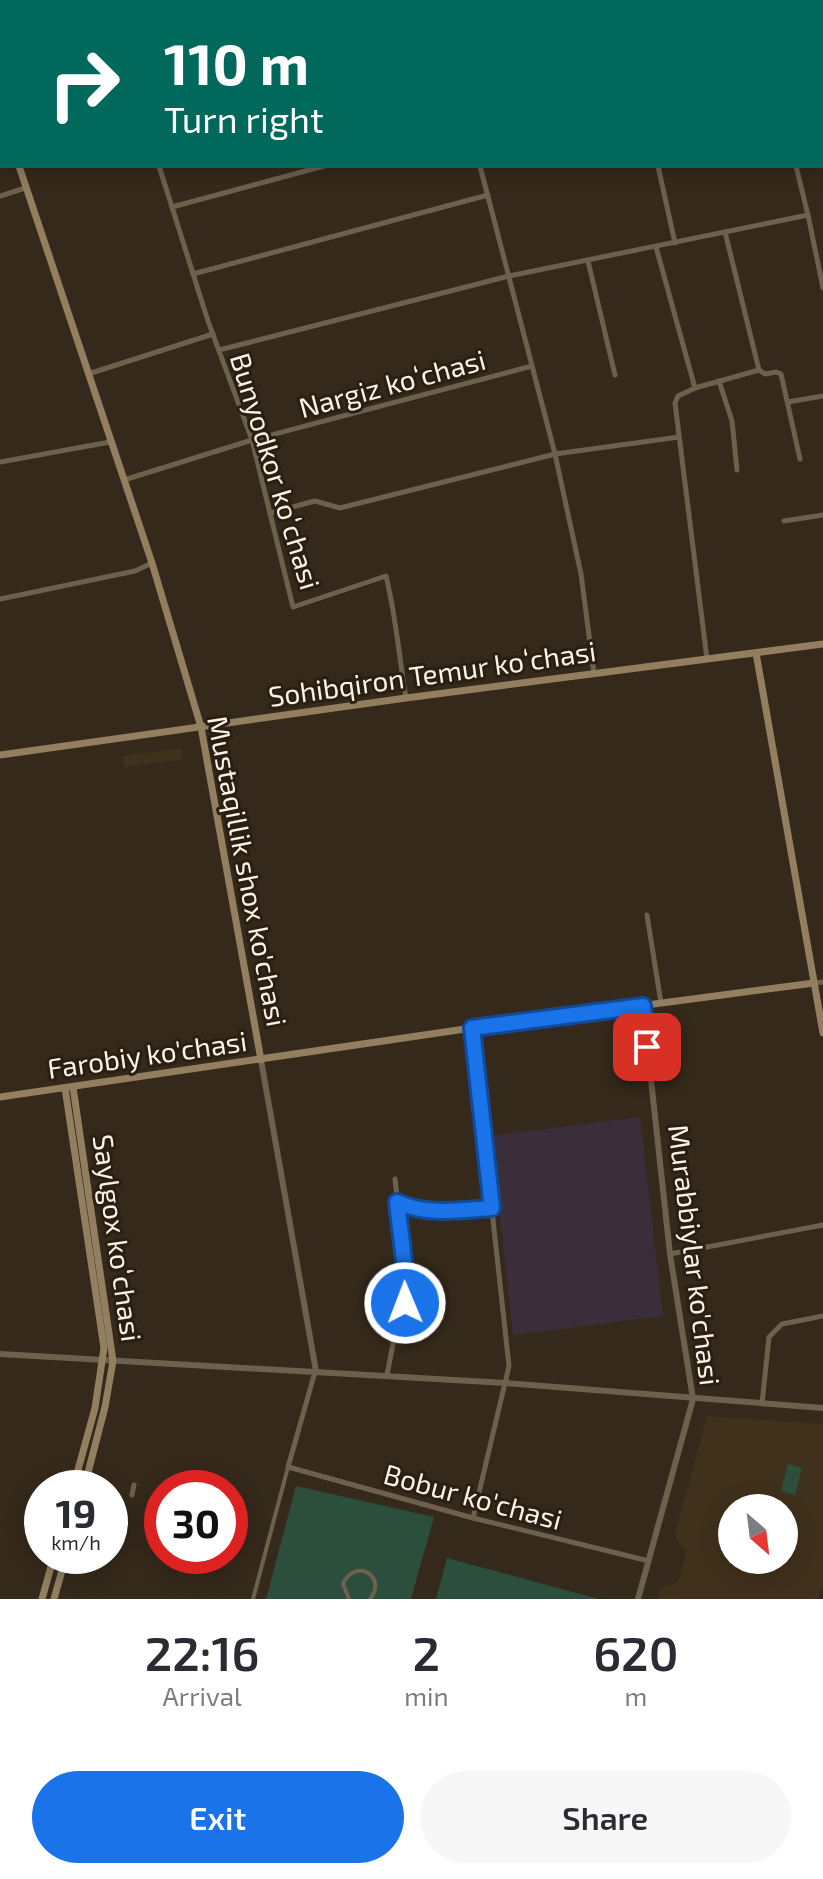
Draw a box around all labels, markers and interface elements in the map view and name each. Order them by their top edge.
text: 110 m [164,29,309,96]
icon: right [32,32,136,136]
text: Turn right [164,97,324,140]
street label: Nargiz koʻchasi [295,342,489,424]
street label: Bunyodkor koʻchasi [224,349,328,593]
street label: Sohibqiron Temur koʻchasi [266,633,598,713]
street label: Mustaqillik shox ko'chasi [201,713,295,1029]
pin [613,1013,681,1081]
street label: Farobiy ko'chasi [45,1023,249,1085]
icon: arrive [625,1025,669,1069]
street label: Murabbiylar ko'chasi [662,1123,728,1387]
street label: Saylgox koʻchasi [87,1132,149,1344]
position arrow [363,1261,447,1345]
street label: Bobur ko'chasi [380,1456,566,1536]
speed limit sign: 30 [144,1470,248,1574]
text: 19 [56,1488,96,1536]
north arrow [718,1494,798,1574]
map controls [718,1494,798,1574]
text: km/h [51,1530,101,1554]
text: 22:16 [145,1623,260,1681]
text: 2 [413,1623,440,1681]
text: 620 [593,1623,678,1681]
text: Arrival [163,1680,242,1711]
text: min [404,1680,449,1711]
text: m [624,1680,647,1711]
button: Exit [32,1771,404,1863]
button: Share [420,1771,791,1863]

